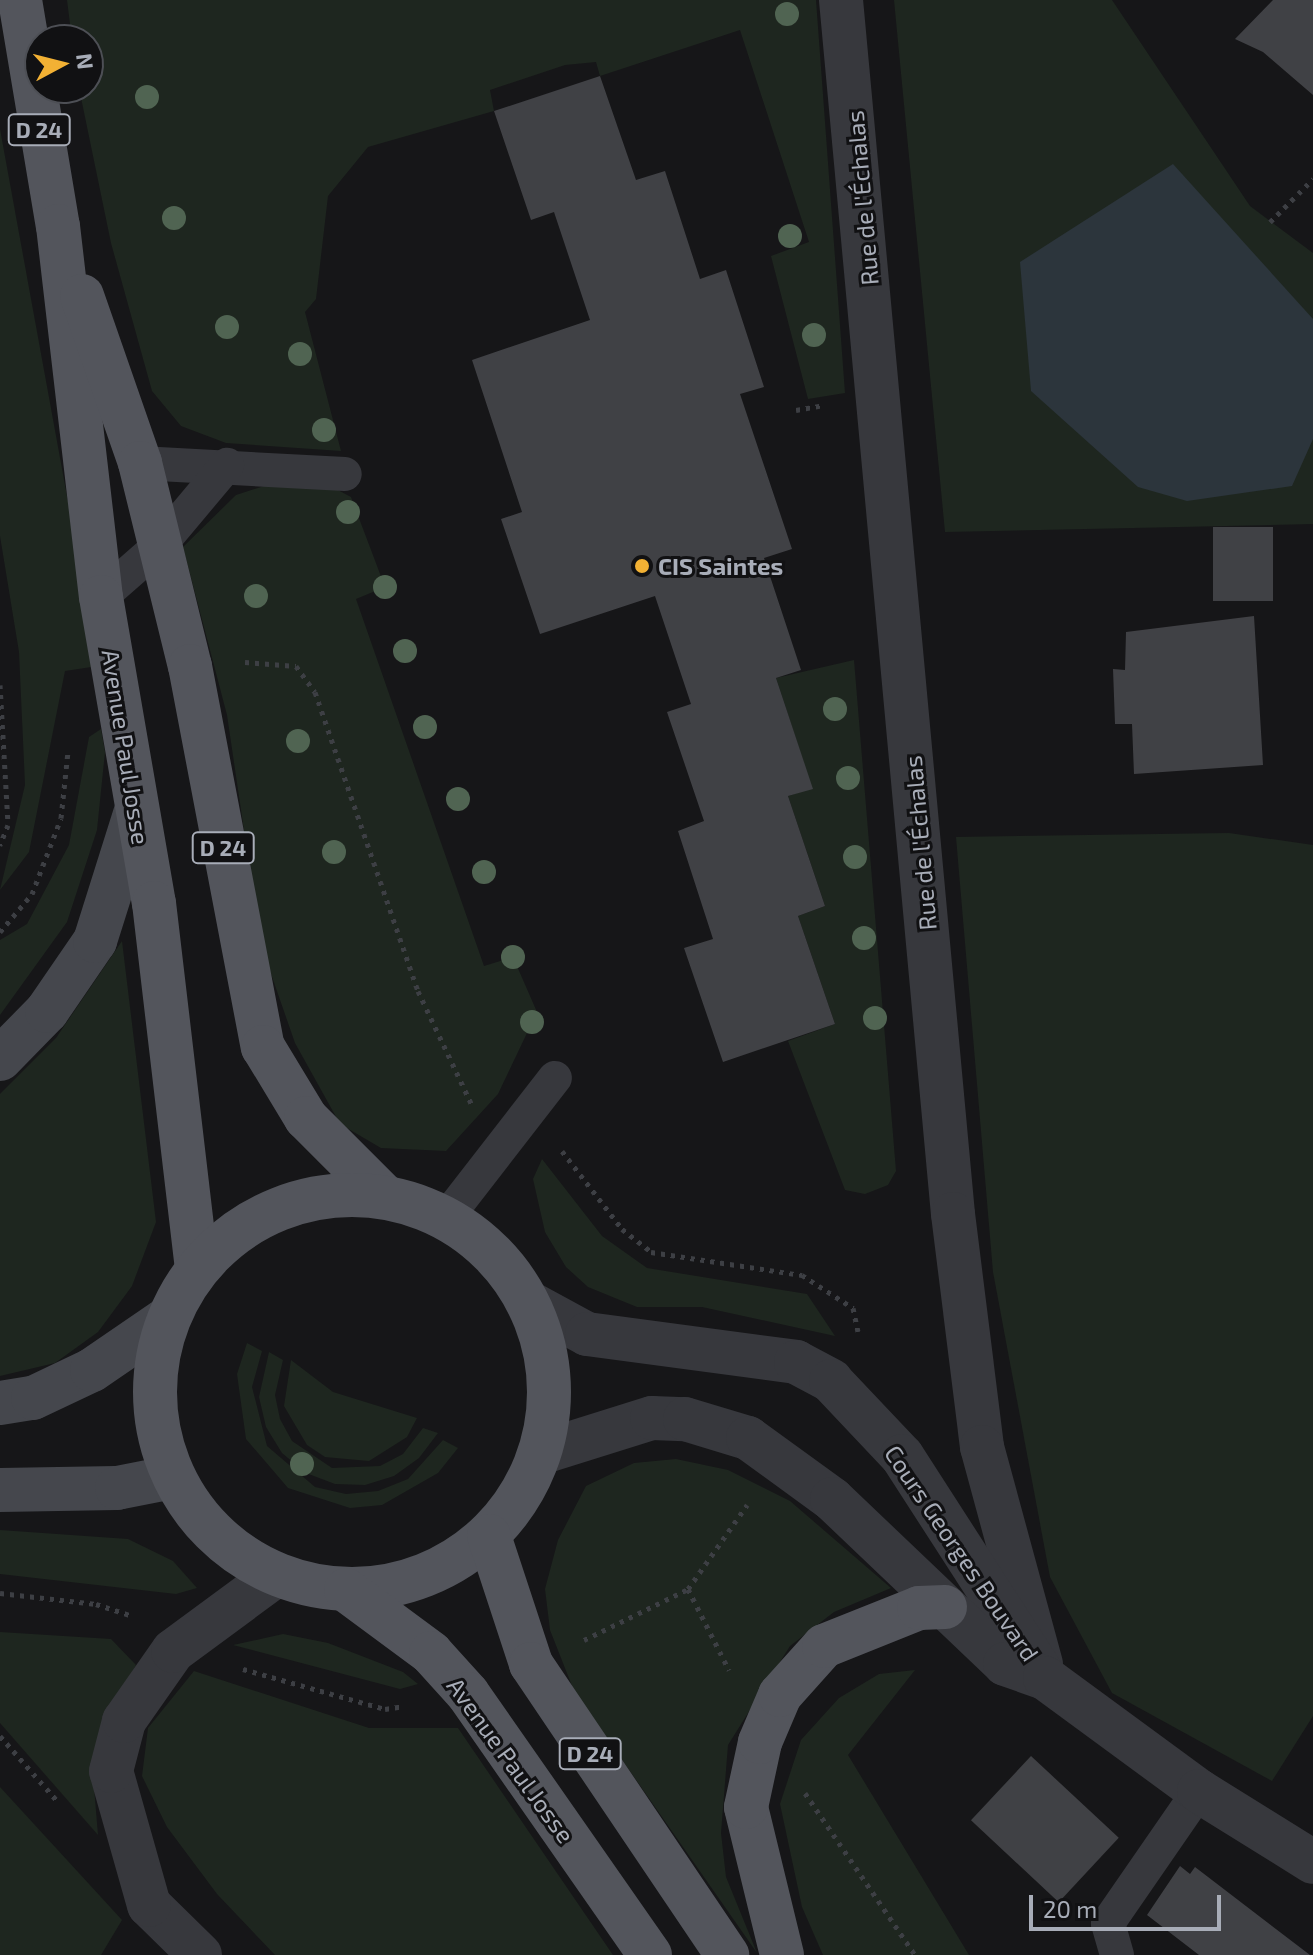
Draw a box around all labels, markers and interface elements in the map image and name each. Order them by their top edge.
north arrow [24,24,104,104]
text: N [72,52,100,71]
street label: Rue de l'Échalas [840,109,884,287]
road number: D 24 [7,112,71,148]
place label: CIS Saintes [658,552,783,580]
marker: CIS Saintes [633,557,651,575]
street label: Avenue Paul Josse [96,647,156,847]
street label: Rue de l'Échalas [898,754,942,932]
road number: D 24 [191,830,255,866]
street label: Cours Georges Bouvard [879,1440,1045,1666]
street label: Avenue Paul Josse [441,1671,581,1849]
road number: D 24 [558,1736,622,1772]
scale bar [1033,1879,1225,1929]
text: 20 m [1043,1894,1097,1923]

